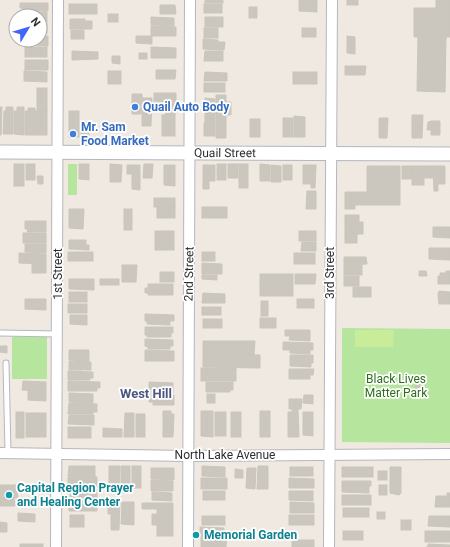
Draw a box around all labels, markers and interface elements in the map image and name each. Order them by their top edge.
north arrow [8,8,48,48]
text: N [28,15,43,29]
place label: Quail Auto Body [143,100,230,114]
marker: Quail Auto Body [130,102,140,112]
place label: Mr. Sam Food Market [81,120,149,148]
marker: Mr. Sam Food Market [68,129,78,139]
street label: Quail Street [194,146,256,160]
street label: 2nd Street [182,246,196,302]
street label: 3rd Street [323,247,337,299]
street label: 1st Street [51,248,65,300]
park label: Black Lives Matter Park [365,372,428,400]
district label: West Hill [120,386,172,401]
street label: North Lake Avenue [175,448,275,462]
place label: Capital Region Prayer and Healing Center [17,481,134,509]
marker: Capital Region Prayer and Healing Center [4,490,14,500]
place label: Memorial Garden [204,528,297,542]
marker: Memorial Garden [191,530,201,540]

